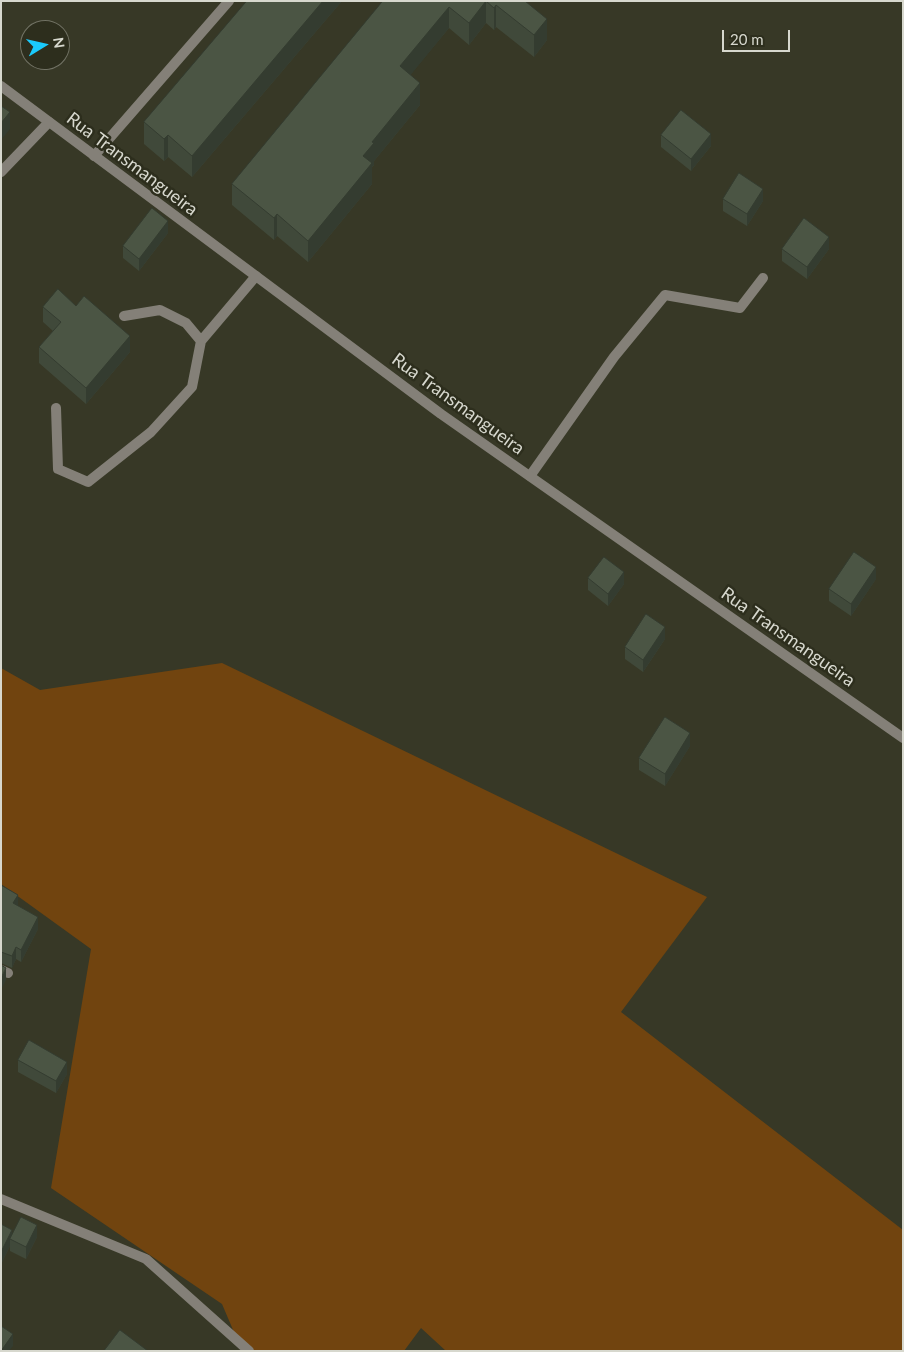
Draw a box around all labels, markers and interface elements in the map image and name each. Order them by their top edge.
north arrow [20,20,70,70]
scale bar [724,20,792,52]
text: 20 m [730,30,764,48]
text: N [50,36,69,49]
street label: Rua Transmangueira [62,108,202,220]
street label: Rua Transmangueira [387,349,529,459]
street label: Rua Transmangueira [717,583,859,691]

